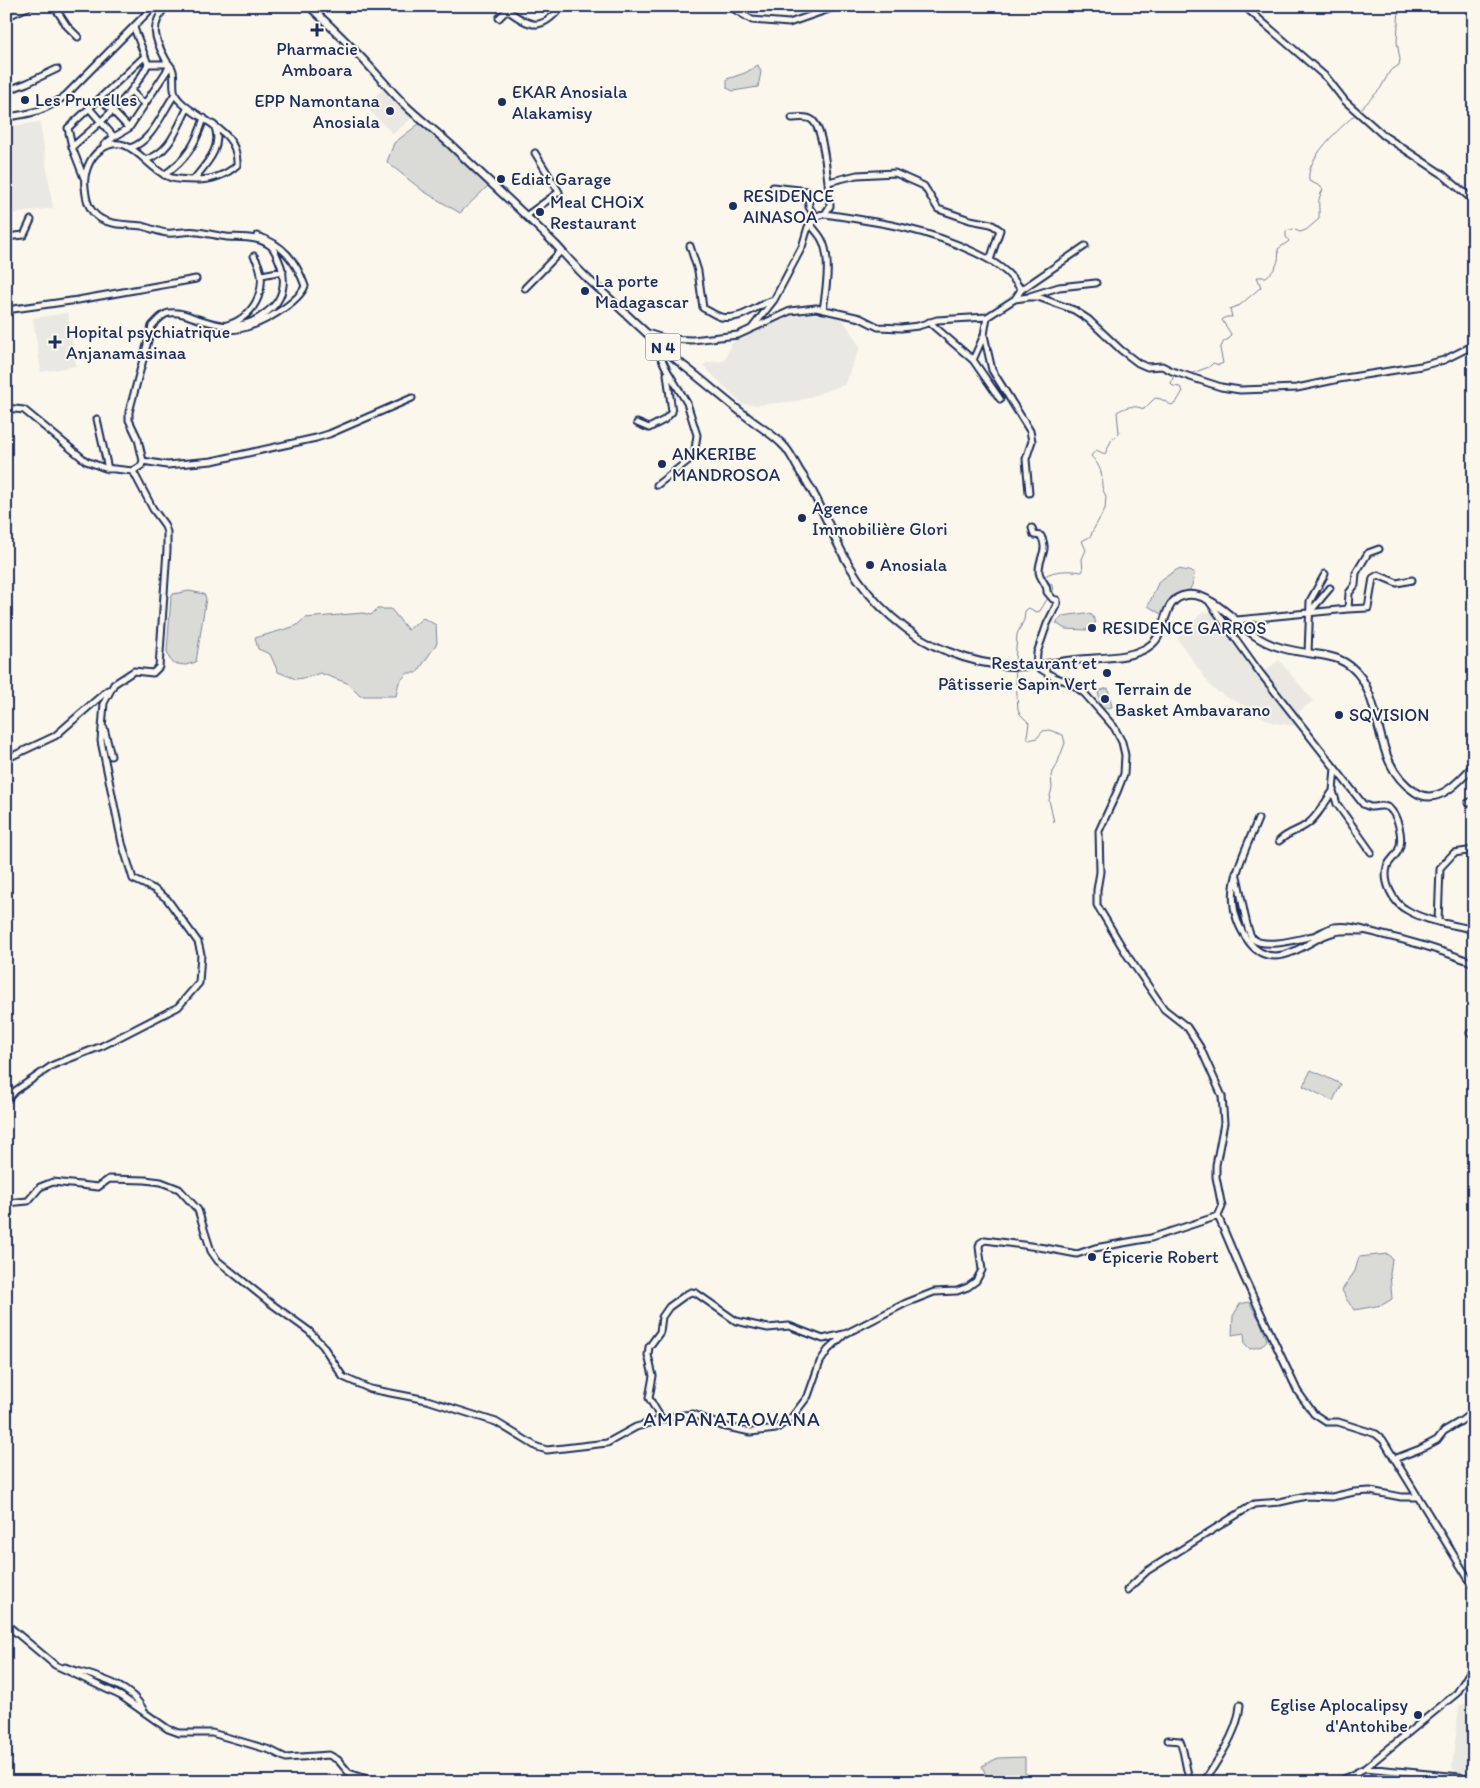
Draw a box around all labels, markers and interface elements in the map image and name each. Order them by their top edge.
marker: Pharmacie Amboara [311,24,323,36]
place label: Pharmacie Amboara [276,38,358,81]
place label: EKAR Anosiala Alakamisy [512,81,628,124]
place label: Les Prunelles [35,89,137,111]
place label: EPP Namontana Anosiala [254,90,381,133]
marker: Les Prunelles [19,94,31,106]
marker: EKAR Anosiala Alakamisy [496,96,508,108]
marker: EPP Namontana Anosiala [384,105,396,117]
place label: Ediat Garage [511,168,611,190]
marker: Ediat Garage [495,173,507,185]
place label: RESIDENCE AINASOA [743,185,834,228]
place label: Meal CHOiX Restaurant [550,191,644,234]
marker: RESIDENCE AINASOA [727,200,739,212]
marker: Meal CHOiX Restaurant [534,206,546,218]
place label: La porte Madagascar [595,270,689,313]
marker: La porte Madagascar [579,285,591,297]
place label: Hopital psychiatrique Anjanamasinaa [66,321,230,364]
road number: N 4 [646,334,680,361]
marker: Hopital psychiatrique Anjanamasinaa [48,335,62,349]
place label: ANKERIBE MANDROSOA [672,443,781,486]
marker: ANKERIBE MANDROSOA [656,458,668,470]
place label: Agence Immobilière Glori [812,497,948,540]
marker: Agence Immobilière Glori [796,512,808,524]
place label: Anosiala [880,554,948,576]
marker: Anosiala [864,559,876,571]
place label: RESIDENCE GARROS [1102,617,1266,639]
marker: RESIDENCE GARROS [1086,622,1098,634]
place label: Restaurant et Pâtisserie Sapin Vert [938,652,1097,695]
marker: Restaurant et Pâtisserie Sapin Vert [1101,667,1113,679]
place label: Terrain de Basket Ambavarano [1115,678,1270,721]
marker: Terrain de Basket Ambavarano [1099,693,1111,705]
place label: SQVISION [1349,704,1429,726]
marker: SQVISION [1333,709,1345,721]
place label: Épicerie Robert [1102,1246,1219,1268]
marker: Épicerie Robert [1086,1251,1098,1263]
district label: AMPANATAOVANA [643,1407,821,1431]
place label: Eglise Aplocalipsy d'Antohibe [1270,1694,1409,1737]
marker: Eglise Aplocalipsy d'Antohibe [1412,1709,1424,1721]

